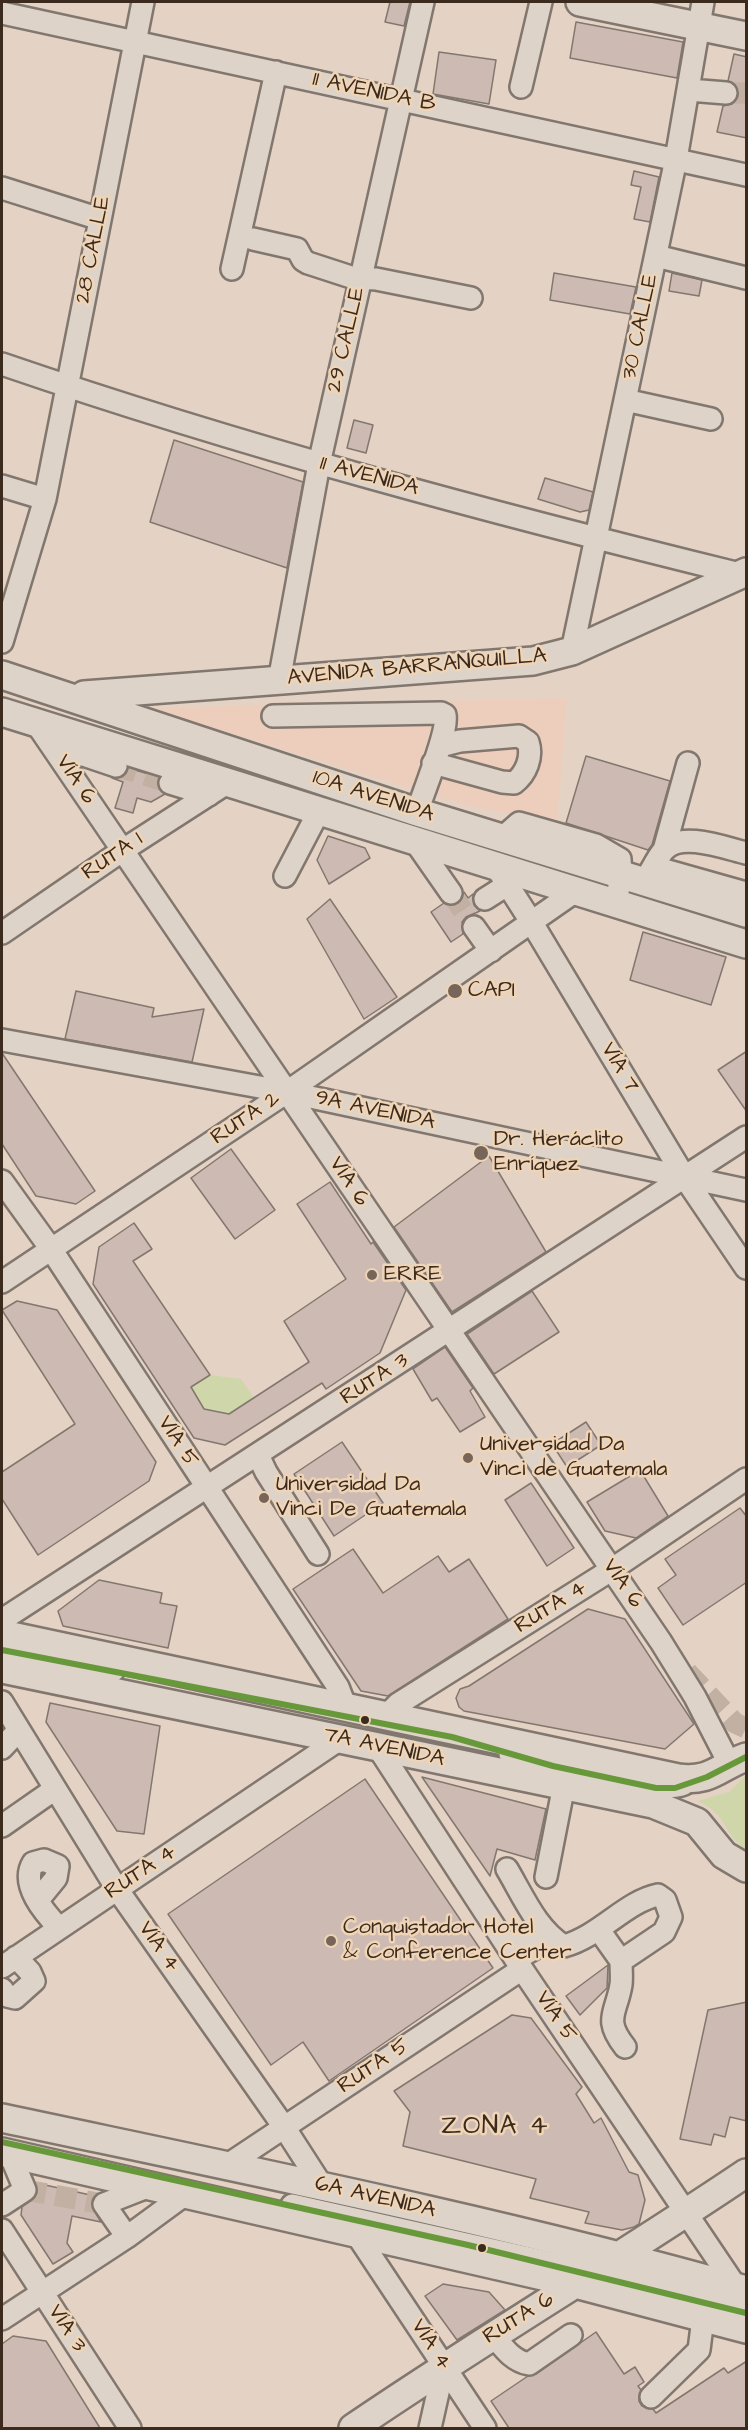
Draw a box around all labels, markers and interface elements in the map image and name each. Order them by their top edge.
street label: 11 AVENIDA B [310,67,438,119]
street label: 28 CALLE [71,194,117,306]
street label: 30 CALLE [617,272,665,382]
street label: 29 CALLE [322,285,372,395]
street label: 11 AVENIDA [317,451,421,503]
street label: AVENIDA BARRANQUILLA [286,644,548,692]
street label: VÍA 6 [49,750,101,810]
street label: 10A AVENIDA [309,765,437,829]
street label: RUTA 1 [78,827,148,887]
place label: CAPI [468,978,515,1004]
marker: CAPI [446,982,464,1000]
street label: VÍA 7 [594,1038,644,1098]
street label: 9A AVENIDA [313,1085,437,1137]
street label: RUTA 2 [207,1086,285,1152]
place label: Dr. Heráclito Enríquez [494,1127,623,1178]
marker: Dr. Heráclito Enríquez [472,1144,490,1162]
street label: VÍA 6 [322,1152,374,1212]
place label: ERRE [384,1262,441,1288]
marker: ERRE [365,1268,379,1282]
street label: RUTA 3 [336,1348,414,1412]
street label: VÍA 5 [151,1411,203,1473]
place label: Universidad Da Vinci de Guatemala [480,1432,668,1484]
marker: Universidad Da Vinci de Guatemala [461,1451,475,1465]
place label: Universidad Da Vinci De Guatemala [276,1472,467,1524]
marker: Universidad Da Vinci De Guatemala [257,1491,271,1505]
street label: VÍA 6 [596,1554,648,1614]
street label: RUTA 4 [510,1576,592,1640]
unlabelled marker [359,1714,371,1726]
street label: 7A AVENIDA [321,1722,447,1774]
street label: RUTA 4 [101,1840,181,1906]
place label: Conquistador Hotel & Conference Center [343,1915,572,1966]
street label: VÍA 4 [131,1917,185,1977]
marker: Conquistador Hotel & Conference Center [324,1934,338,1948]
street label: VÍA 5 [529,1987,581,2047]
street label: RUTA 5 [333,2034,415,2100]
district label: ZONA 4 [441,2112,549,2144]
street label: 6A AVENIDA [312,2171,438,2225]
unlabelled marker [476,2242,488,2254]
street label: RUTA 6 [479,2287,559,2351]
street label: VÍA 3 [41,2300,91,2358]
street label: VÍA 4 [404,2315,456,2375]

